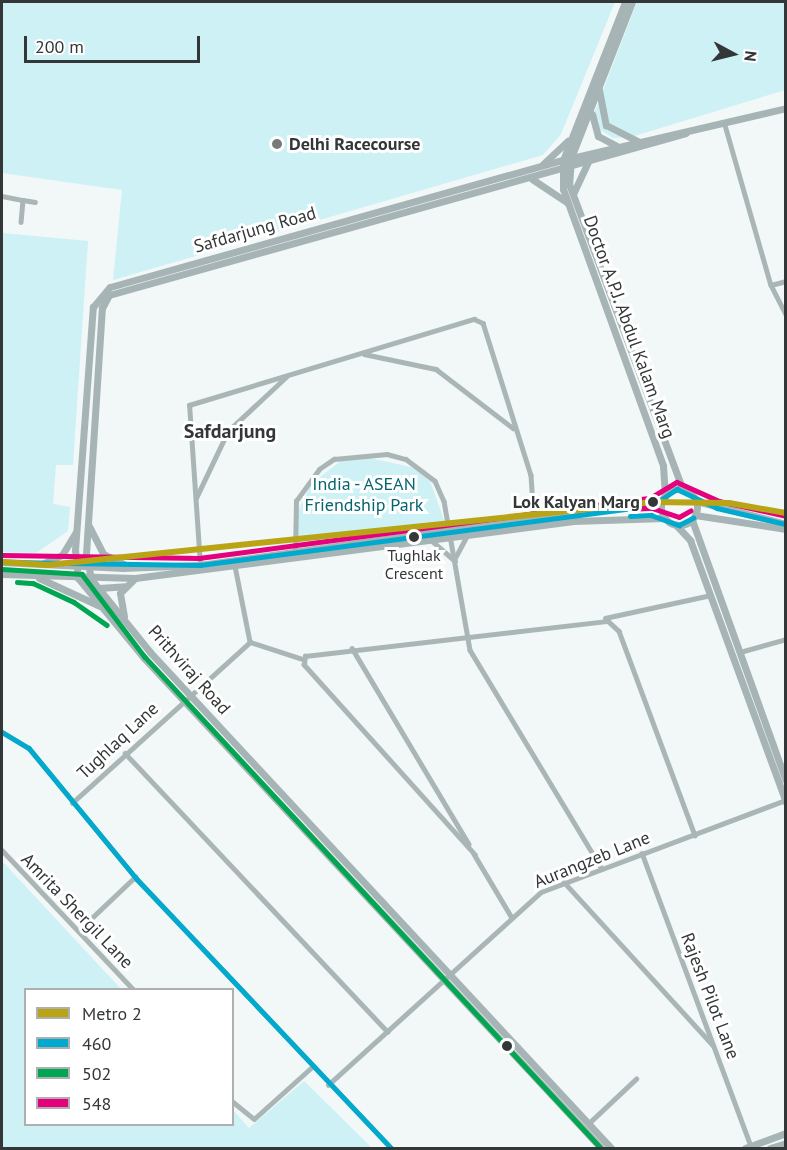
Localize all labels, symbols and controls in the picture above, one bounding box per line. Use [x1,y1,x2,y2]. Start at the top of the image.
scale bar [27,24,202,62]
north arrow [703,24,763,84]
text: 200 m [35,35,84,58]
text: N [740,50,761,63]
place label: Delhi Racecourse [289,133,420,155]
marker: Delhi Racecourse [270,137,284,151]
street label: Safdarjung Road [192,202,318,258]
street label: Doctor A.P.J. Abdul Kalam Marg [578,211,680,443]
district label: Safdarjung [184,419,276,443]
park label: India - ASEAN Friendship Park [305,474,423,516]
place label: Lok Kalyan Marg [512,491,640,513]
marker: Lok Kalyan Marg [644,493,662,511]
marker: Tughlak Crescent [408,531,420,543]
place label: Tughlak Crescent [385,545,443,583]
street label: Prithviraj Road [143,621,235,719]
street label: Tughlaq Lane [73,698,163,784]
street label: Aurangzeb Lane [531,827,653,893]
street label: Amrita Shergil Lane [16,849,138,973]
street label: Rajesh Pilot Lane [676,930,744,1062]
legend [24,988,234,1126]
text: Metro 2 [82,1002,142,1025]
text: 460 [82,1032,111,1055]
unlabelled marker [501,1040,513,1052]
text: 502 [82,1062,111,1085]
text: 548 [82,1092,111,1115]

